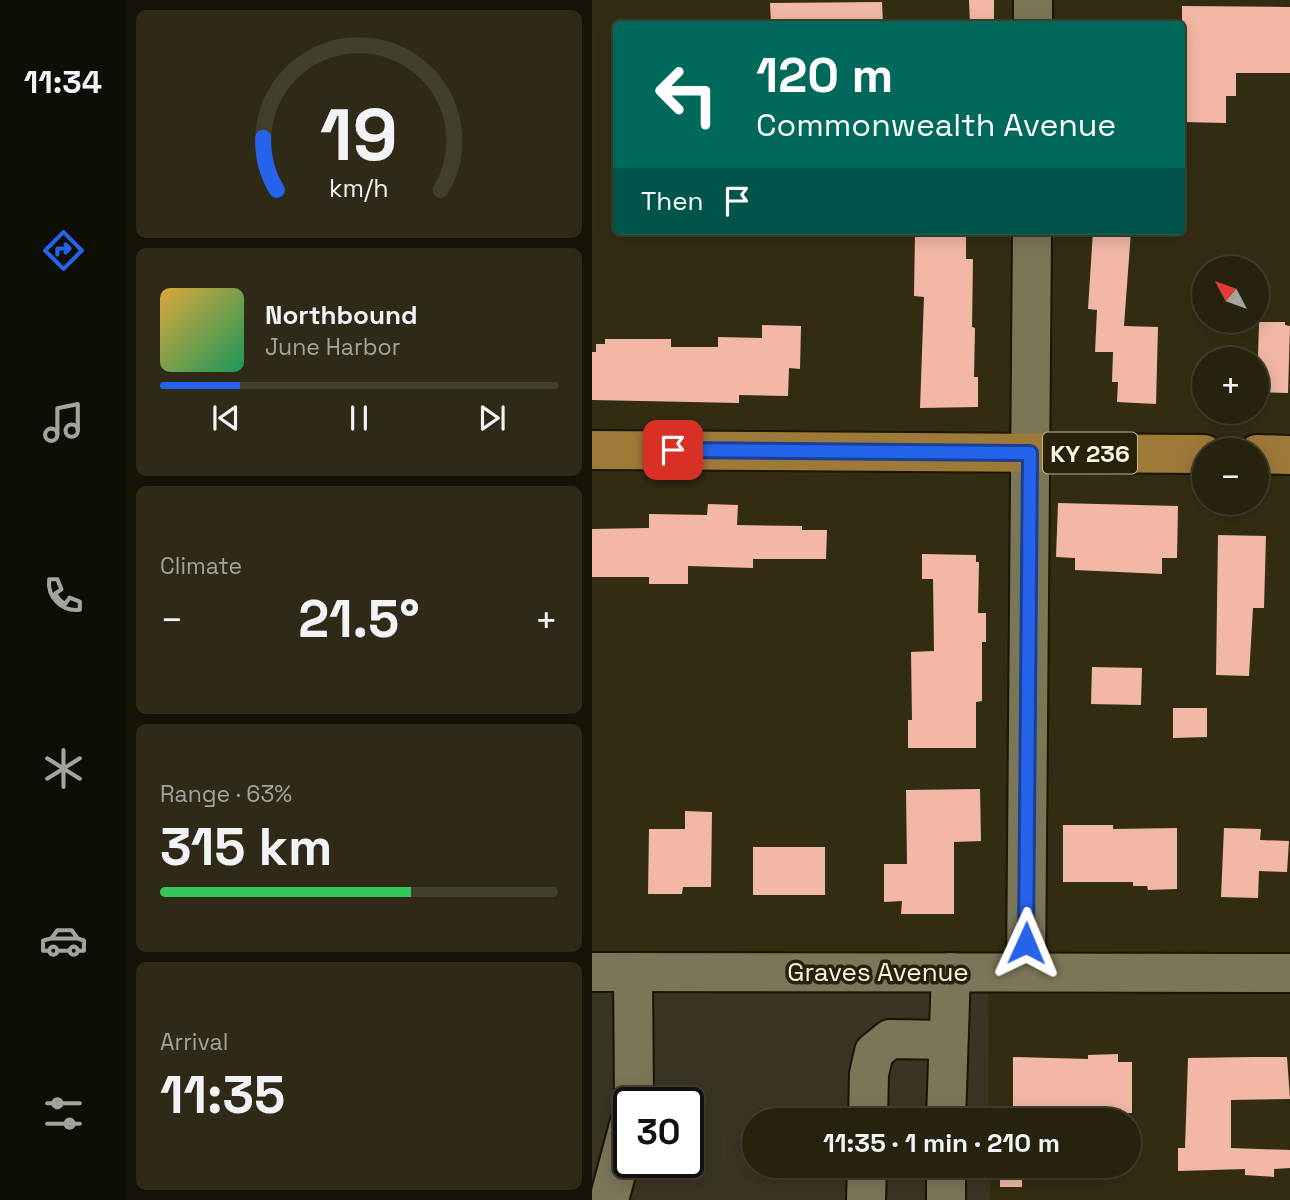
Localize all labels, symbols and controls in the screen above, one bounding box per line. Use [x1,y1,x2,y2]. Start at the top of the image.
text: 120 m [756,44,893,106]
icon: left [641,49,732,140]
text: 11:34 [24,62,102,102]
text: 19 [320,88,398,181]
text: Commonwealth Avenue [756,105,1116,145]
text: km/h [329,172,389,204]
icon: arrive [718,182,756,220]
text: Then [641,184,704,218]
icon: directions [39,226,88,275]
north arrow [1192,256,1269,332]
map controls [1192,256,1269,515]
text: Northbound [265,298,418,332]
text: June Harbor [265,332,400,362]
button: + [1192,347,1269,424]
icon: music [39,398,88,447]
icon: previous [207,399,245,437]
icon: pause [340,399,378,437]
icon: next [473,399,511,437]
pin [643,420,703,480]
icon: arrive [654,431,692,469]
road number: KY 236 [1043,432,1137,474]
button: − [1192,438,1269,515]
text: Climate [160,551,242,581]
icon: phone [39,571,88,620]
text: 21.5° [298,586,420,652]
text: − [160,596,184,644]
text: + [534,596,558,644]
icon: climate [39,744,88,793]
text: Range · 63% [160,779,292,809]
text: 315 km [160,814,332,880]
position arrow [989,906,1063,980]
icon: car [39,916,88,965]
street label: Graves Avenue [787,955,969,989]
text: Arrival [160,1027,228,1057]
text: 11:35 [160,1062,285,1128]
speed limit sign: 30 [613,1087,704,1178]
icon: filters [39,1089,88,1138]
text: 11:35 · 1 min · 210 m [823,1126,1060,1160]

